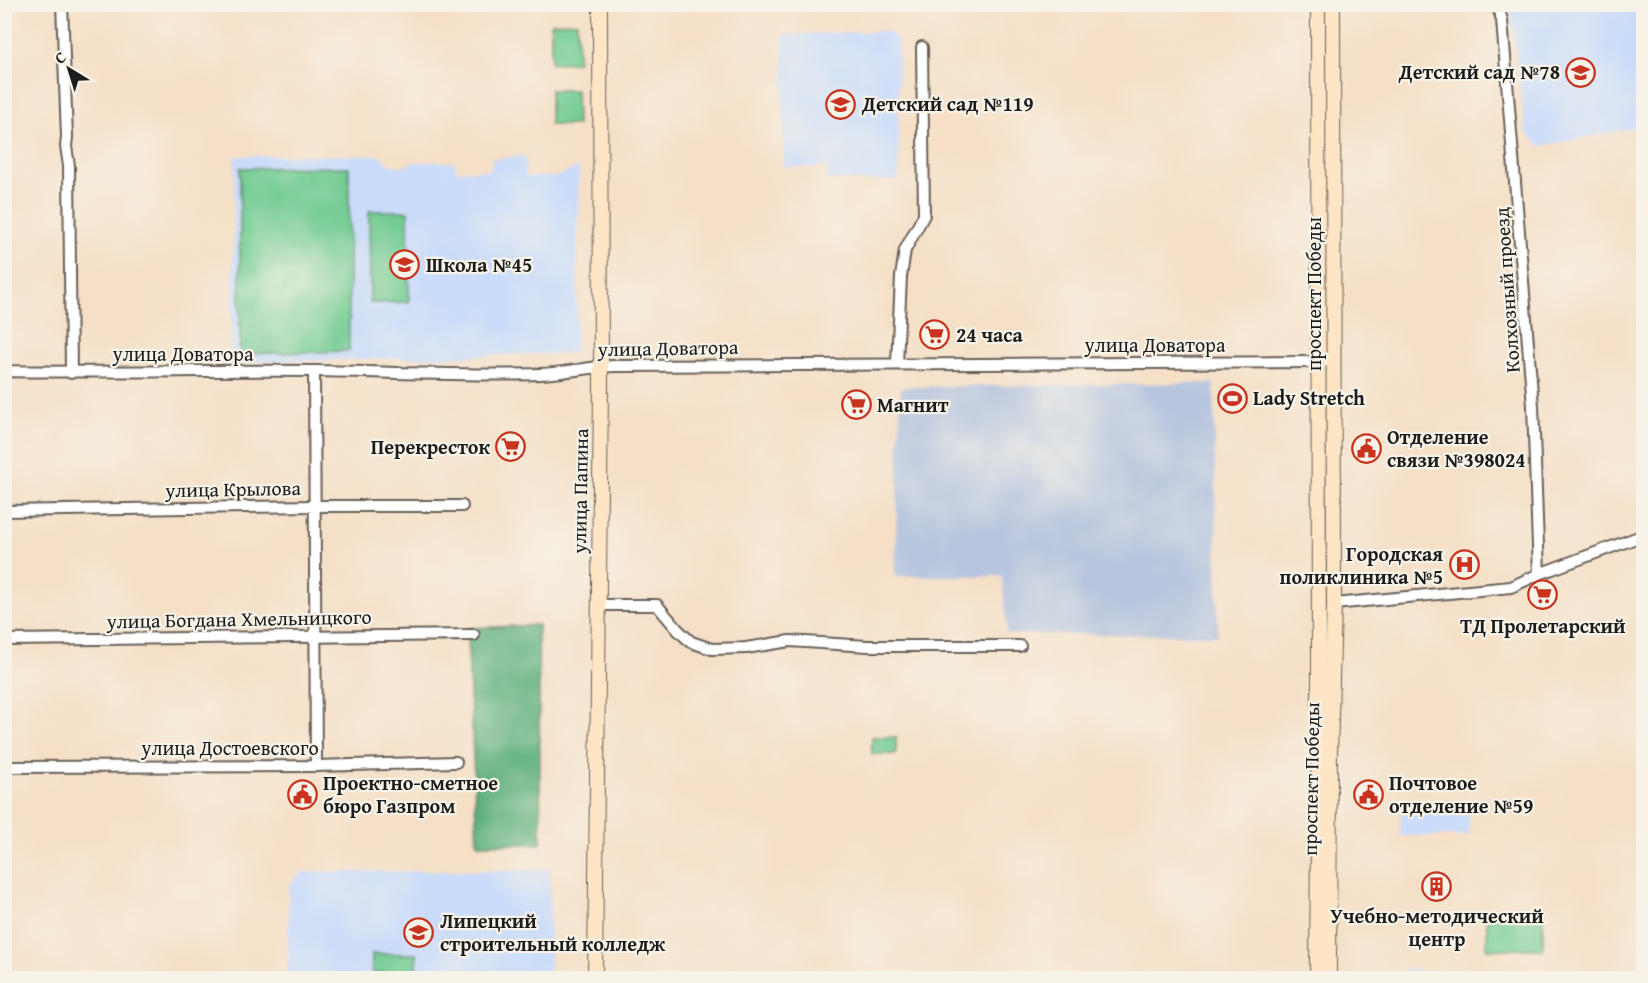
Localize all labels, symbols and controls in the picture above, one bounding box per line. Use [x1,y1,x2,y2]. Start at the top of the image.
north arrow [39,39,99,99]
text: С [49,45,71,69]
school or university icon: Детский сад №78 [1565,56,1597,88]
place label: Детский сад №78 [1398,57,1560,86]
school or university icon: Детский сад №119 [825,88,857,120]
place label: Детский сад №119 [861,89,1034,118]
street label: Колхозный проезд [1486,206,1527,374]
street label: проспект Победы [1299,217,1328,371]
school or university icon: Школа №45 [389,249,421,281]
place label: Школа №45 [426,250,532,279]
supermarket icon: 24 часа [919,319,951,351]
place label: 24 часа [956,320,1023,349]
street label: улица Доватора [1084,330,1226,359]
street label: улица Доватора [596,332,739,363]
street label: улица Доватора [112,339,254,368]
sports icon: Lady Stretch [1216,382,1248,414]
place label: Lady Stretch [1253,383,1365,412]
supermarket icon: Магнит [840,389,872,421]
place label: Магнит [877,390,949,419]
place label: Отделение связи №398024 [1387,422,1526,474]
street label: улица Папина [564,428,595,555]
supermarket icon: Перекресток [495,431,527,463]
place label: Перекресток [371,432,490,461]
public building icon: Отделение связи №398024 [1350,433,1382,465]
street label: улица Крылова [164,473,302,504]
place label: Городская поликлиника №5 [1280,539,1443,591]
hospital icon: Городская поликлиника №5 [1448,549,1480,581]
supermarket icon: ТД Пролетарский [1527,579,1559,611]
street label: улица Богдана Хмельницкого [105,602,372,635]
place label: ТД Пролетарский [1460,611,1626,640]
street label: проспект Победы [1295,702,1326,856]
street label: улица Достоевского [140,733,319,762]
place label: Проектно-сметное бюро Газпром [323,768,498,820]
place label: Почтовое отделение №59 [1389,768,1533,820]
public building icon: Проектно-сметное бюро Газпром [286,778,318,810]
public building icon: Почтовое отделение №59 [1352,778,1384,810]
building icon: Учебно-методический центр [1421,870,1453,902]
place label: Учебно-методический центр [1330,901,1544,953]
place label: Липецкий строительный колледж [440,906,665,958]
school or university icon: Липецкий строительный колледж [403,916,435,948]

